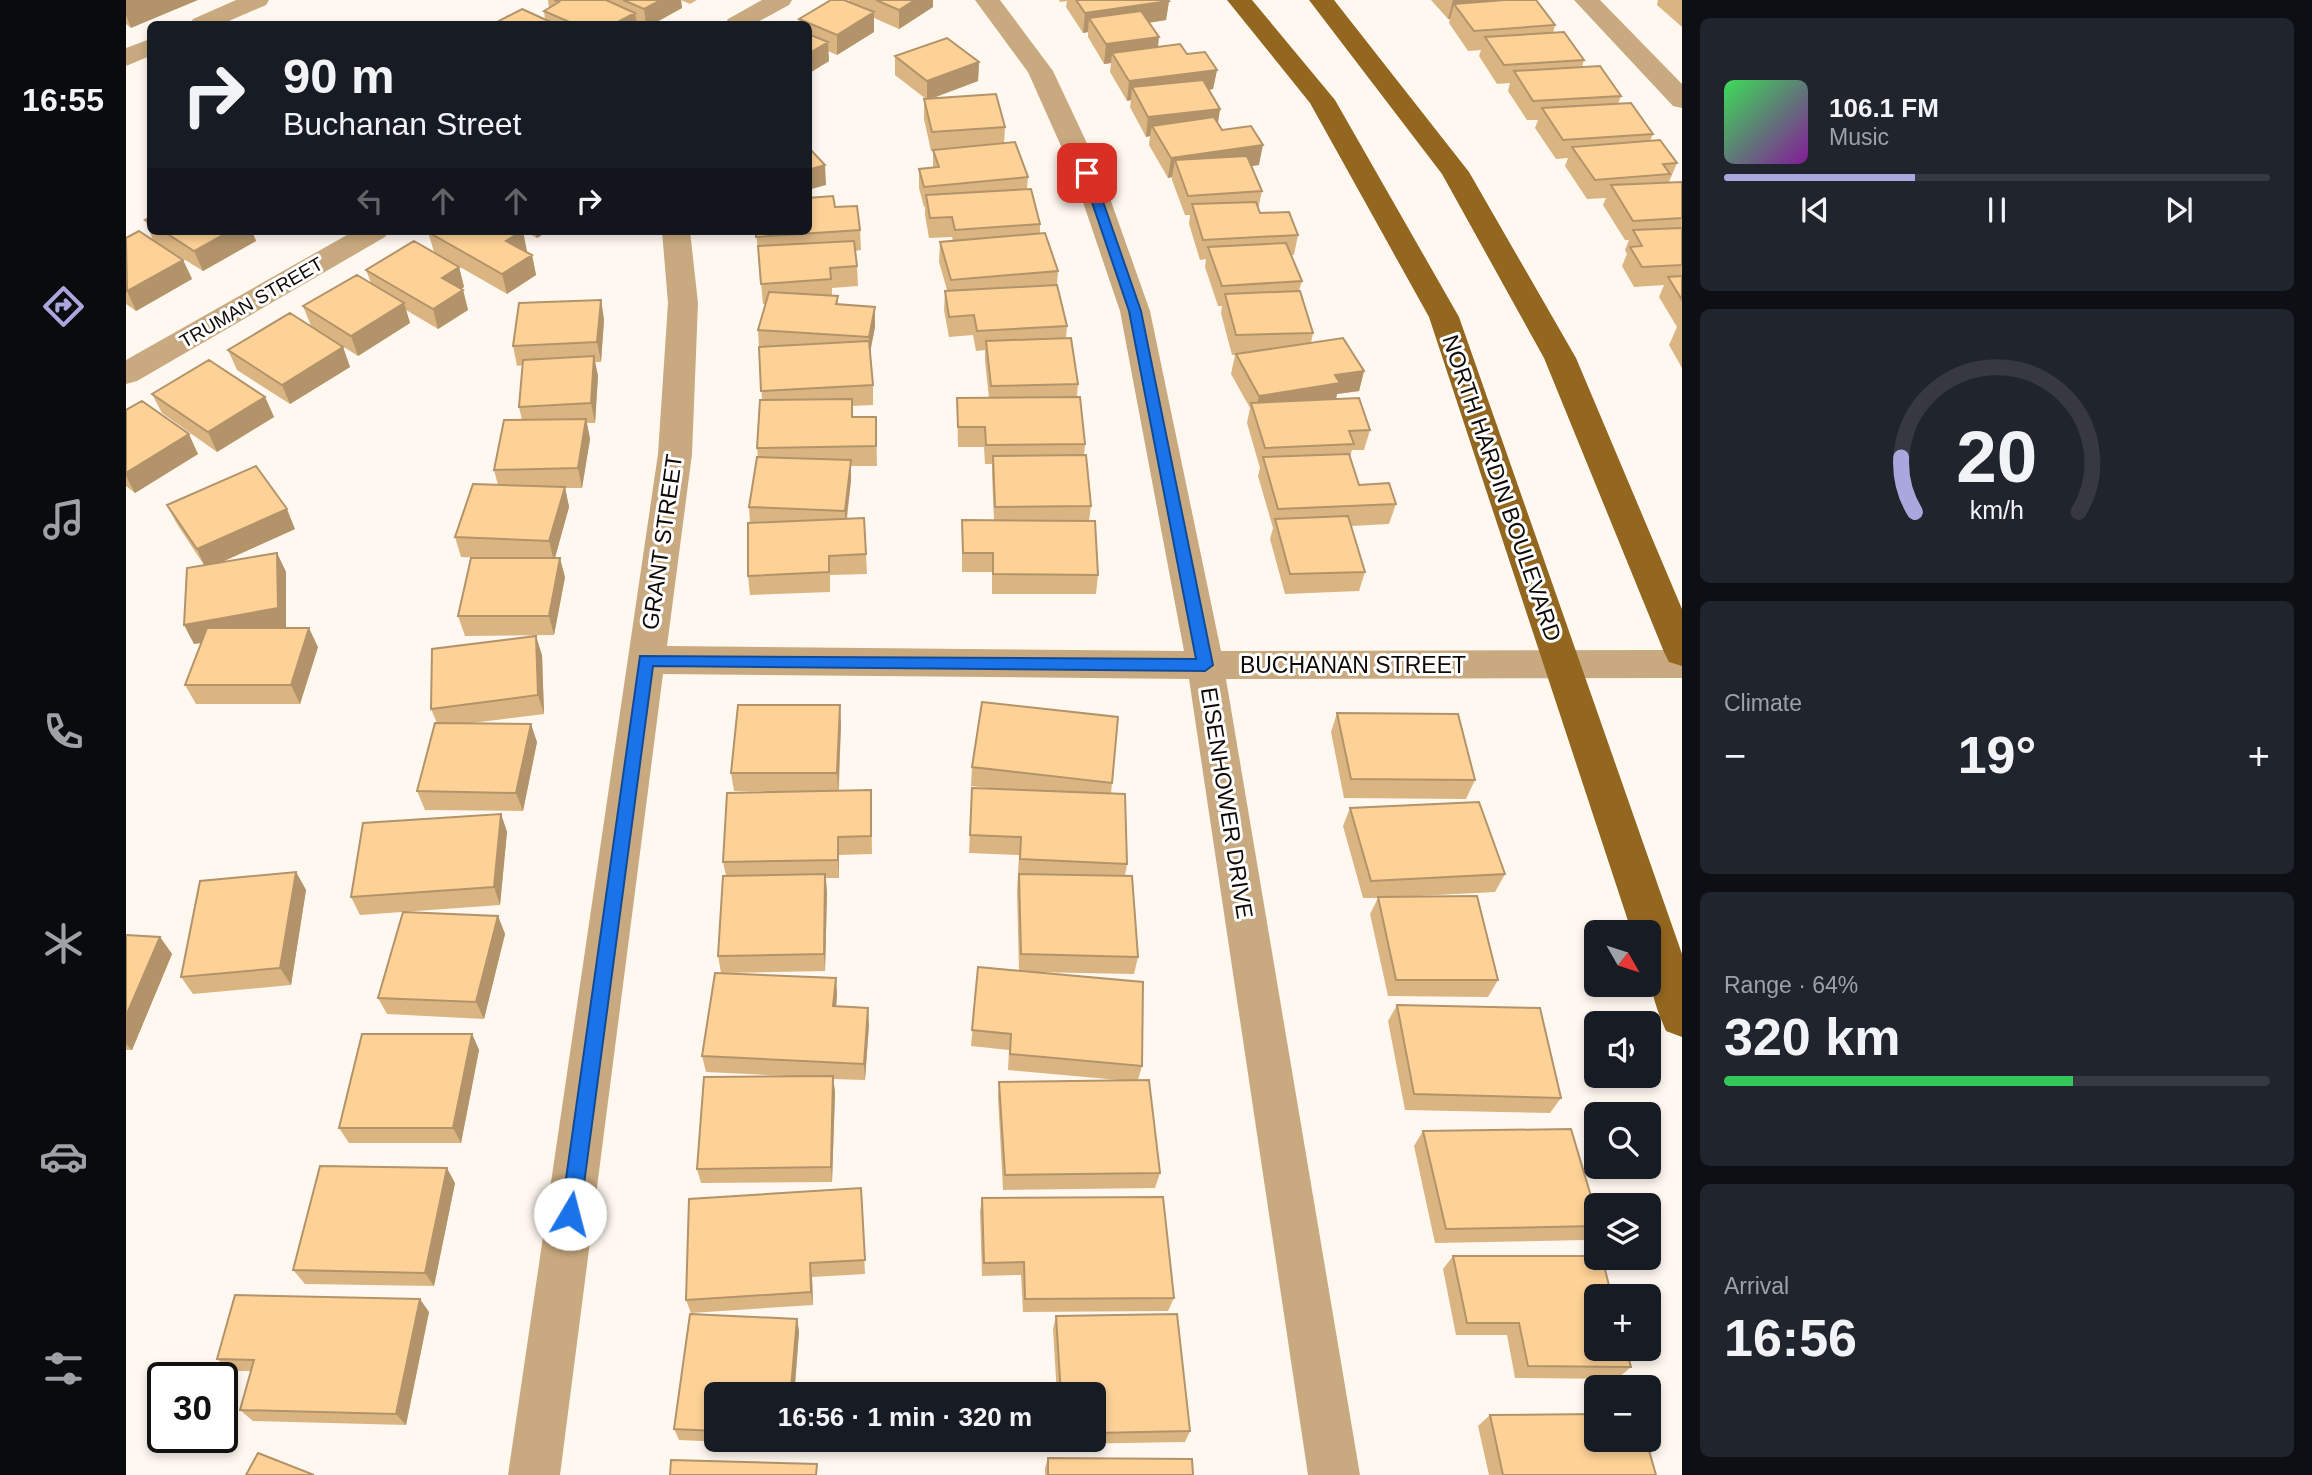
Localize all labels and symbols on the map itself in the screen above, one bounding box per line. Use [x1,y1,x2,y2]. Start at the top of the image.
pin [1057,143,1117,203]
street label: TRUMAN STREET [176,253,327,352]
street label: NORTH HARDIN BOULEVARD [1437,331,1567,645]
street label: GRANT STREET [637,452,687,632]
street label: BUCHANAN STREET [1240,652,1466,678]
street label: EISENHOWER DRIVE [1196,685,1258,921]
north arrow [1584,920,1661,998]
position arrow [533,1177,607,1251]
speed limit sign: 30 [147,1362,238,1453]

